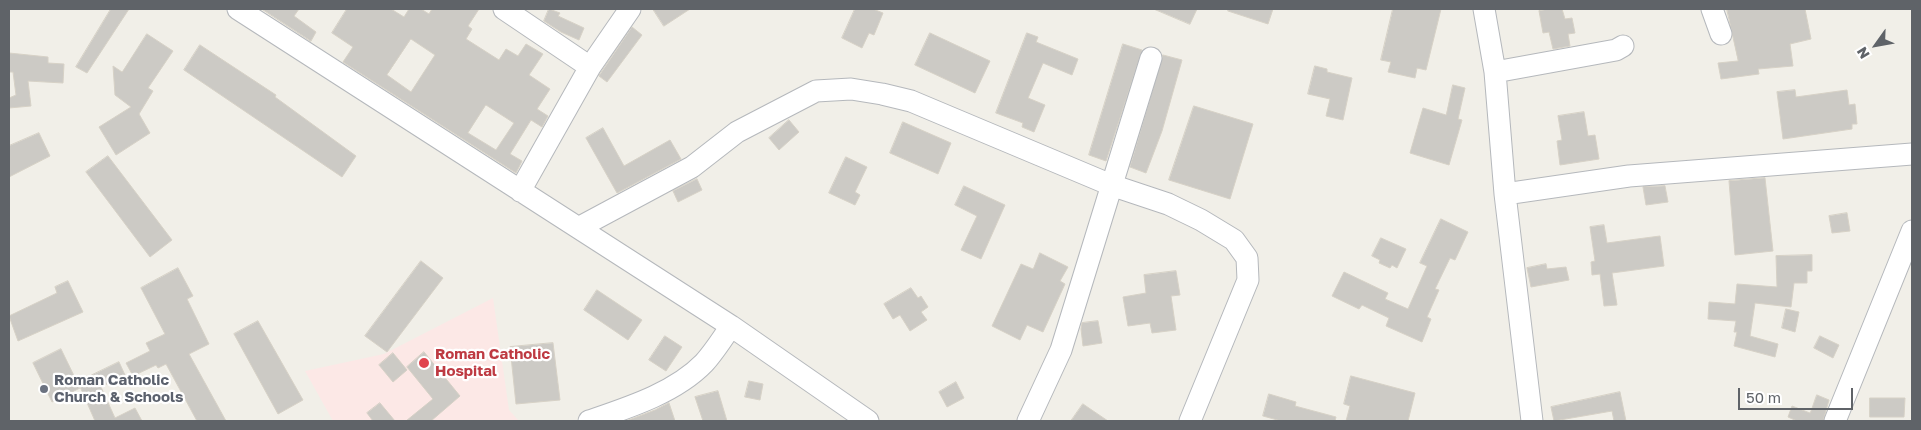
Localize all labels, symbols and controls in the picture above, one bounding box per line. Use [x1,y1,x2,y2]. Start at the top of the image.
north arrow [1851,20,1901,70]
text: N [1853,44,1873,62]
place label: Roman Catholic Hospital [435,345,550,380]
marker: Roman Catholic Hospital [417,356,431,370]
place label: Roman Catholic Church & Schools [54,371,183,406]
scale bar [1741,378,1856,410]
marker: Roman Catholic Church & Schools [38,383,50,395]
text: 50 m [1746,388,1781,406]

